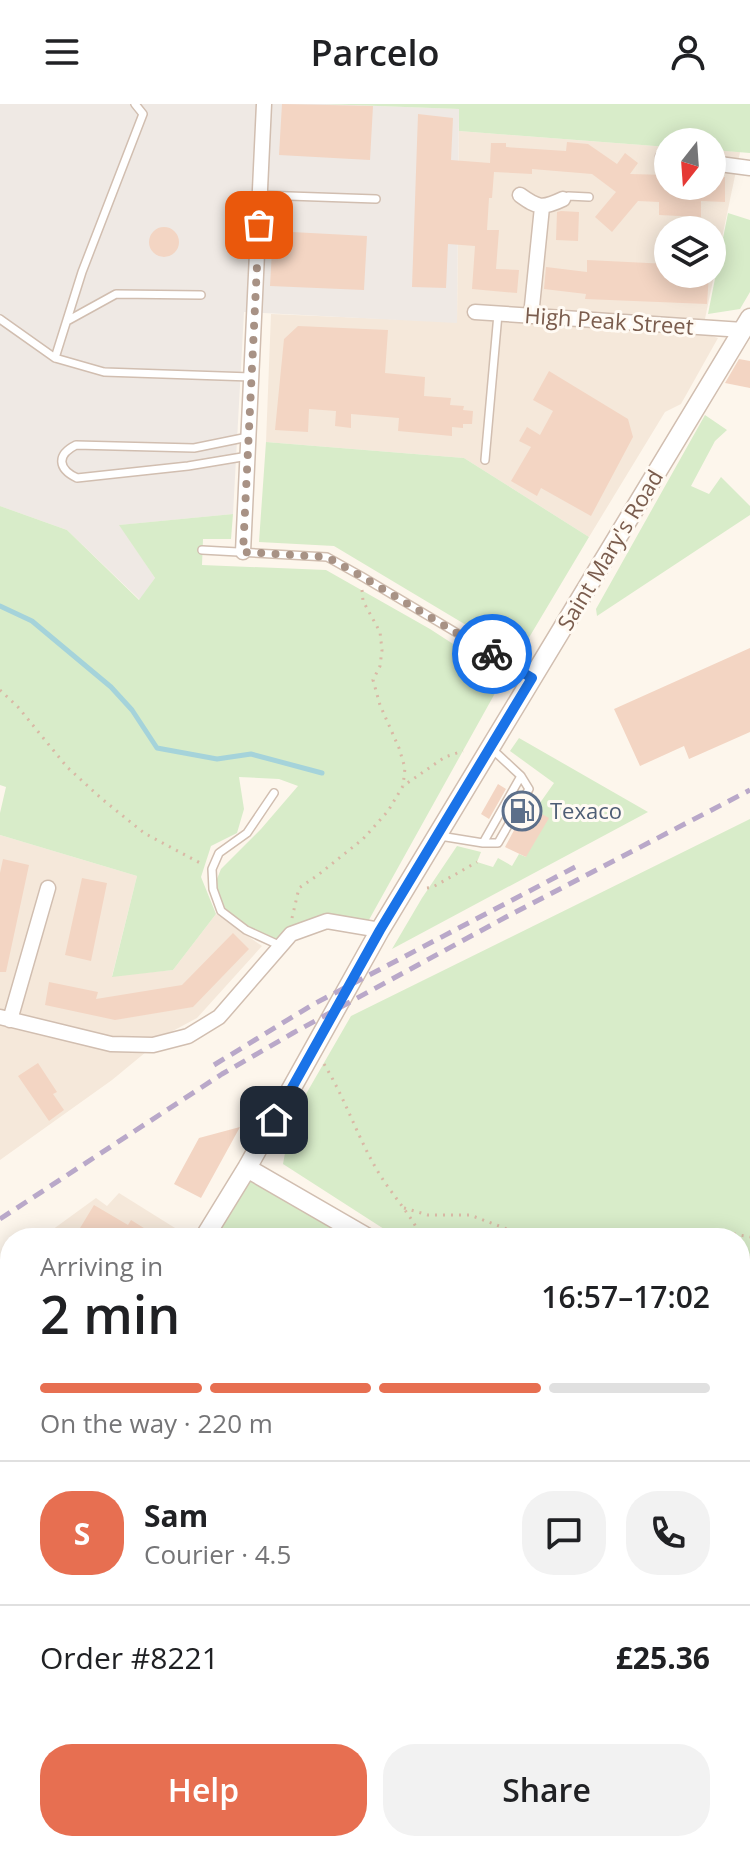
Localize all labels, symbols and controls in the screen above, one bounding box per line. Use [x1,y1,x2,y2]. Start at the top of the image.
text: Parcelo [310,28,440,77]
icon: menu [40,30,84,74]
icon: person [666,30,710,74]
north arrow [654,128,726,200]
map controls [654,128,726,288]
pin [225,191,293,259]
icon: bag [237,203,281,247]
button: layers [654,216,726,288]
street label: High Peak Street [523,299,695,341]
street label: Saint Mary's Road [549,464,669,635]
courier [452,614,532,694]
icon: bike [470,632,514,676]
fuel station icon: Texaco [501,790,543,832]
place label: Texaco [550,795,622,825]
pin [240,1086,308,1154]
icon: home [252,1098,296,1142]
text: Arriving in [40,1248,163,1284]
text: 16:57–17:02 [541,1276,710,1317]
text: 2 min [40,1278,180,1349]
text: On the way · 220 m [40,1405,273,1441]
button: chat [522,1491,606,1575]
button: phone [626,1491,710,1575]
text: Sam [144,1495,208,1536]
text: S [74,1513,90,1554]
text: Courier · 4.5 [144,1536,291,1572]
text: Order #8221 [40,1637,219,1678]
text: £25.36 [616,1637,710,1678]
button: Help [40,1744,367,1836]
button: Share [383,1744,710,1836]

